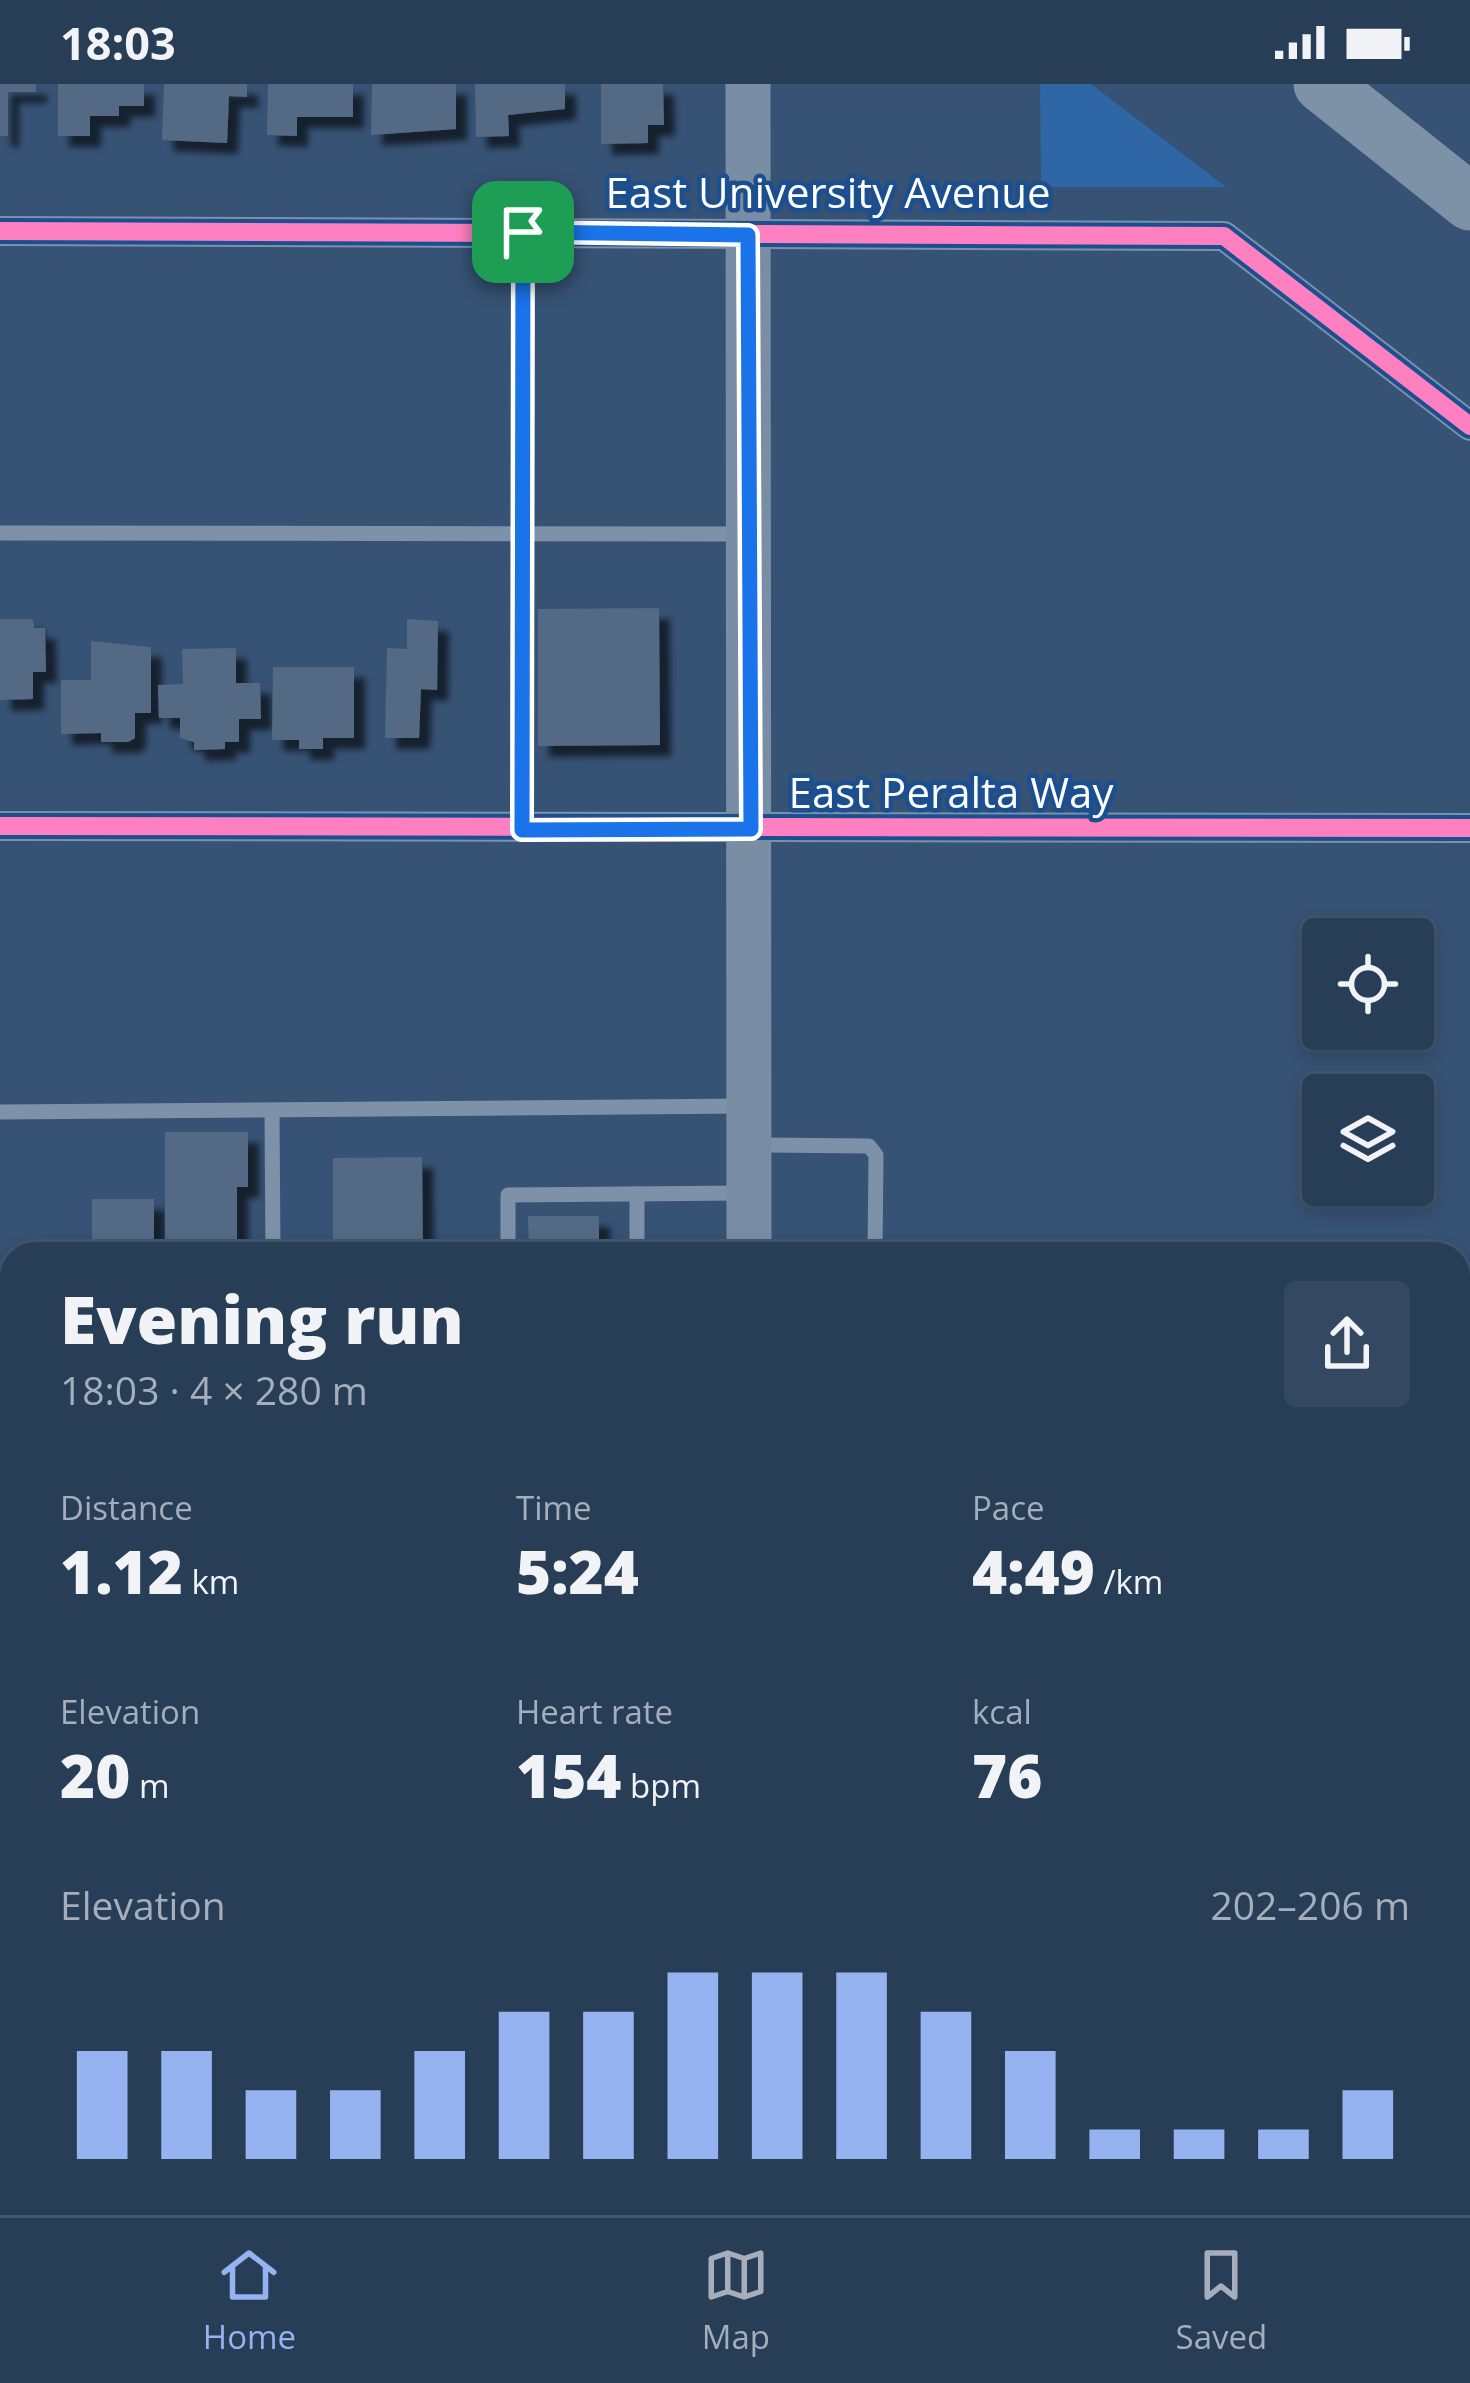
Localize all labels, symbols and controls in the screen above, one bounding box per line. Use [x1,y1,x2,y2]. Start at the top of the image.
text: 18:03 [60,12,176,73]
street label: East University Avenue [605,163,1051,220]
pin [472,181,574,283]
icon: arrive [490,199,556,265]
street label: East Peralta Way [789,763,1114,820]
map controls [1302,918,1434,1206]
button: locate [1302,918,1434,1050]
button: layers [1302,1074,1434,1206]
text: Evening run [60,1273,464,1363]
button: share [1284,1281,1410,1407]
text: 18:03 · 4 × 280 m [60,1363,368,1416]
text: Distance [60,1485,193,1530]
text: Time [516,1485,592,1530]
text: Pace [972,1485,1045,1530]
text: 1.12 [60,1530,183,1612]
text: 5:24 [516,1530,639,1612]
text: 4:49 [972,1530,1095,1612]
text: km [183,1559,239,1604]
text: /km [1095,1559,1163,1604]
text: Elevation [60,1689,200,1734]
text: Heart rate [516,1689,673,1734]
text: kcal [972,1689,1032,1734]
text: 20 [60,1734,130,1816]
text: 154 [516,1734,621,1816]
text: 76 [972,1734,1042,1816]
text: m [130,1763,169,1808]
text: bpm [621,1763,701,1808]
text: Elevation [60,1878,226,1931]
text: 202–206 m [1210,1878,1410,1931]
tab: Home [203,2242,296,2359]
tab: Map [702,2242,770,2359]
tab: Saved [1176,2242,1267,2359]

